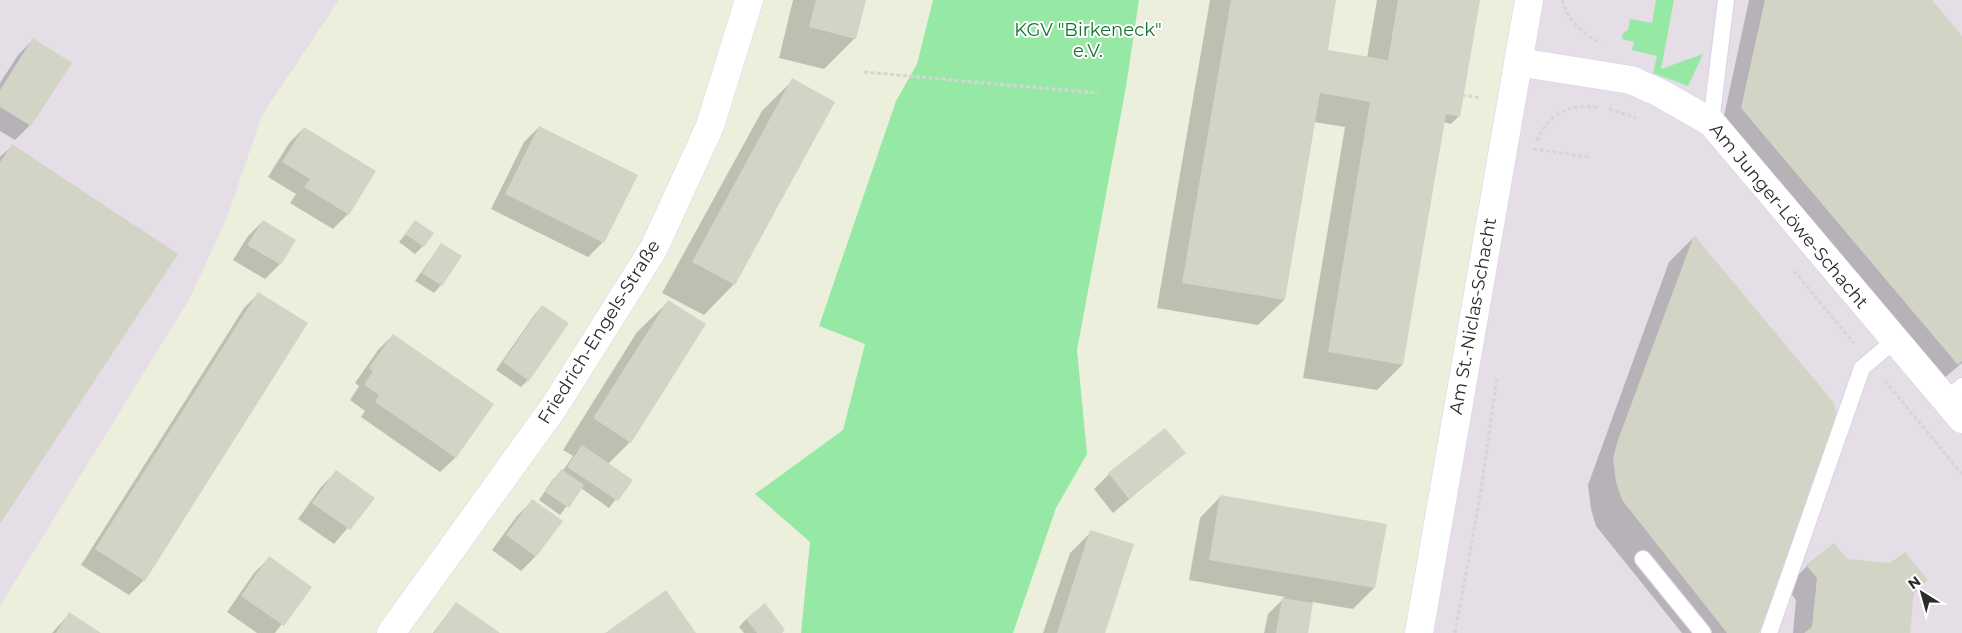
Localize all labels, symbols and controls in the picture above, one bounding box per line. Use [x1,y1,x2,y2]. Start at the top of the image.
park label: KGV "Birkeneck" e.V. [1014,19,1162,62]
street label: Am Junger-Löwe-Schacht [1705,119,1873,313]
street label: Am St.-Niclas-Schacht [1445,216,1501,416]
street label: Friedrich-Engels-Straße [533,236,665,428]
north arrow [1897,568,1947,618]
text: N [1904,572,1924,593]

